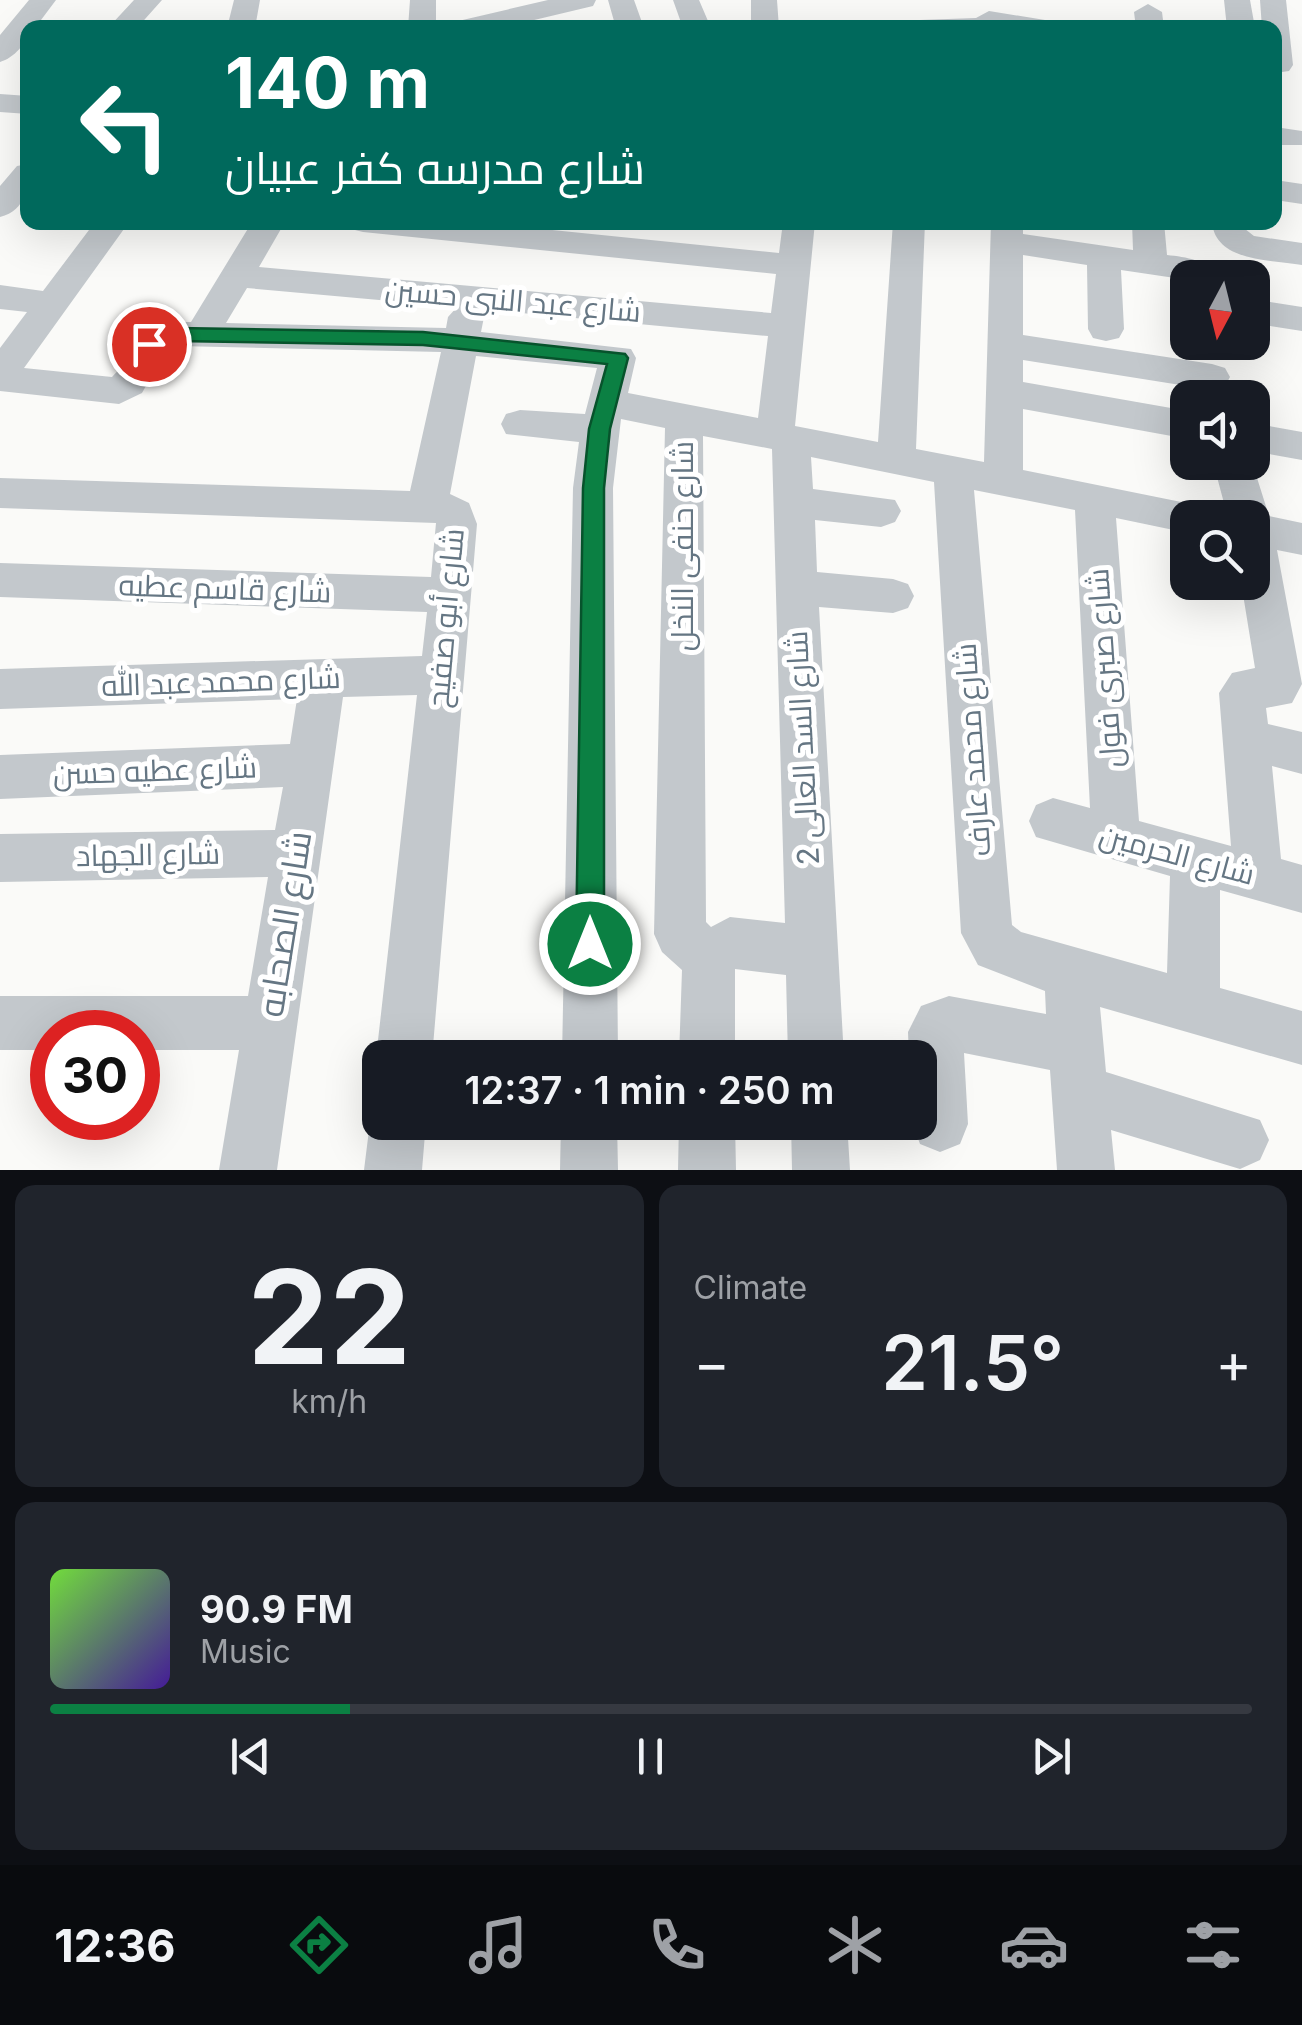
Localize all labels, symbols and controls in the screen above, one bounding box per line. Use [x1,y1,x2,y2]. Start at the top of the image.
text: 140 m [225,40,430,125]
icon: left [60,60,190,190]
text: شارع مدرسه كفر عبيان [225,140,645,195]
north arrow [1170,260,1270,360]
map controls [1170,260,1270,600]
street label: شارع عبد النبى حسين [383,271,643,332]
pin [107,302,192,387]
icon: arrive [122,317,177,372]
button: sound [1170,380,1270,480]
street label: شارع حنفى النخل [664,441,703,651]
button: search [1170,500,1270,600]
street label: شارع أبو صفيح [419,527,474,709]
street label: شارع قاسم عطيه [118,566,332,613]
street label: شارع صبرى فول [1079,567,1132,769]
street label: شارع السد العالى 2 [778,630,829,866]
street label: شارع محمد عارف [947,642,1000,858]
street label: شارع محمد عبد الله [101,658,341,706]
street label: شارع عطيه حسن [52,748,258,795]
street label: شارع الحرمين [1095,816,1259,895]
street label: شارع الصحابه [249,828,322,1020]
street label: شارع الجهاد [76,835,220,876]
position arrow [538,892,642,996]
speed limit sign: 30 [30,1010,160,1140]
text: 12:37 · 1 min · 250 m [465,1067,834,1113]
text: 22 [247,1238,411,1395]
text: Climate [694,1268,807,1307]
text: 21.5° [881,1317,1064,1408]
text: − [694,1330,730,1396]
text: + [1216,1330,1252,1396]
text: km/h [291,1382,367,1421]
text: 90.9 FM [200,1586,353,1632]
text: Music [200,1632,291,1671]
icon: previous [223,1729,278,1784]
icon: pause [623,1729,678,1784]
icon: next [1024,1729,1079,1784]
icon: directions [284,1910,354,1980]
icon: music [463,1910,533,1980]
icon: phone [642,1910,712,1980]
icon: climate [820,1910,890,1980]
icon: car [999,1910,1069,1980]
icon: filters [1178,1910,1248,1980]
text: 12:36 [54,1918,175,1973]

